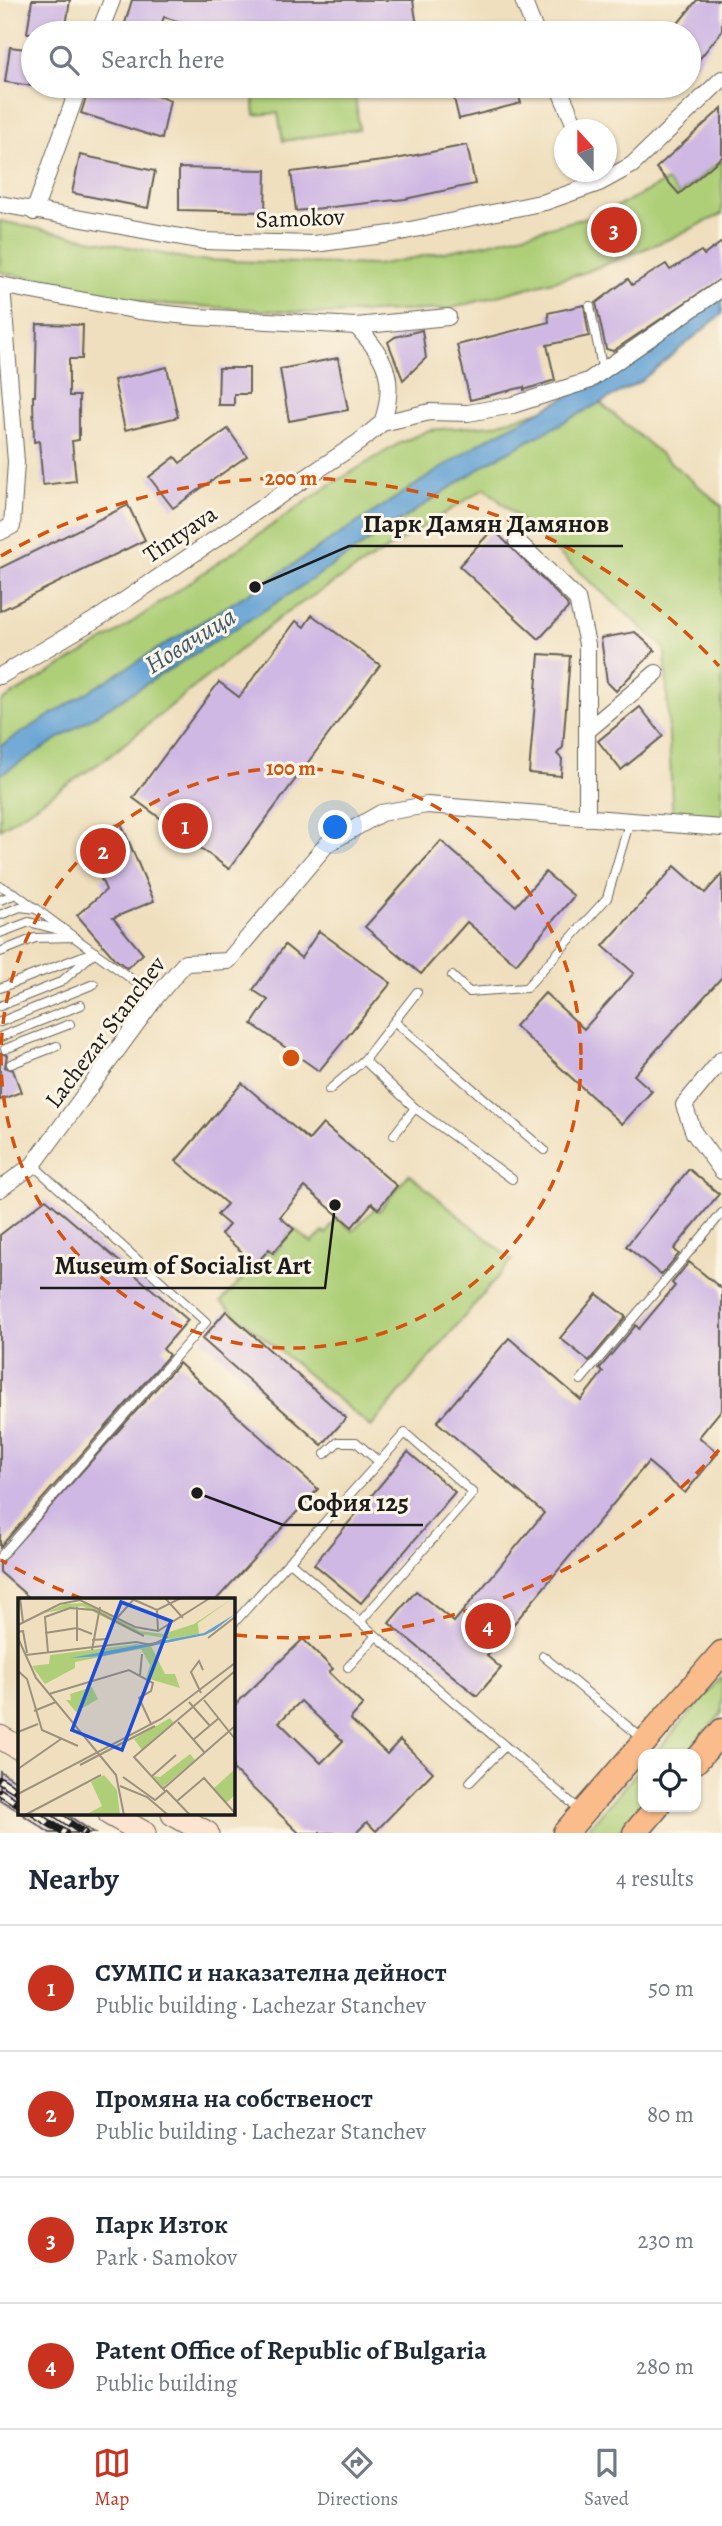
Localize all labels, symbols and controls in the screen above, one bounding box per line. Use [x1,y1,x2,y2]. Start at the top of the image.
search box [21,21,701,98]
icon: search [45,41,83,79]
text: Search here [101,42,225,77]
north arrow [554,119,617,182]
street label: Samokov [255,200,345,236]
pin: 3 [591,204,637,256]
text: 200 m [265,464,318,492]
street label: Tintyava [137,497,224,570]
callout: Парк Дамян Дамянов [349,499,623,546]
text: Парк Дамян Дамянов [363,506,609,541]
water label: Новачица [138,599,243,682]
text: 100 m [266,754,316,782]
pin: 1 [162,800,208,852]
your location [318,810,352,844]
pin: 2 [80,825,126,877]
street label: Lachezar Stanchev [37,949,173,1115]
centre of rings [279,1046,303,1070]
callout: Museum of Socialist Art [40,1241,325,1288]
text: Museum of Socialist Art [54,1248,312,1283]
callout: София 125 [283,1478,423,1525]
text: София 125 [297,1485,409,1520]
inset map [18,1598,234,1815]
pin: 4 [465,1600,511,1652]
map controls [638,1749,701,1812]
button: locate [638,1749,701,1812]
text: Nearby [28,1859,119,1899]
text: 4 results [616,1863,694,1894]
text: СУМПС и наказателна дейност [95,1955,447,1990]
text: 1 [47,1973,55,2004]
text: 50 m [648,1973,694,2004]
text: Public building · Lachezar Stanchev [95,1990,426,2021]
text: Промяна на собственост [95,2081,373,2116]
text: 2 [45,2099,57,2130]
text: 80 m [647,2099,694,2130]
text: Public building · Lachezar Stanchev [95,2116,426,2147]
text: Парк Изток [95,2207,228,2242]
text: 3 [46,2225,56,2256]
text: 230 m [638,2225,694,2256]
text: Park · Samokov [95,2242,237,2273]
text: Patent Office of Republic of Bulgaria [95,2333,487,2368]
text: 4 [46,2351,56,2382]
text: 280 m [636,2351,694,2382]
text: Public building [95,2368,237,2399]
tab: Map [93,2444,131,2512]
tab: Directions [317,2444,398,2512]
tab: Saved [584,2444,629,2512]

